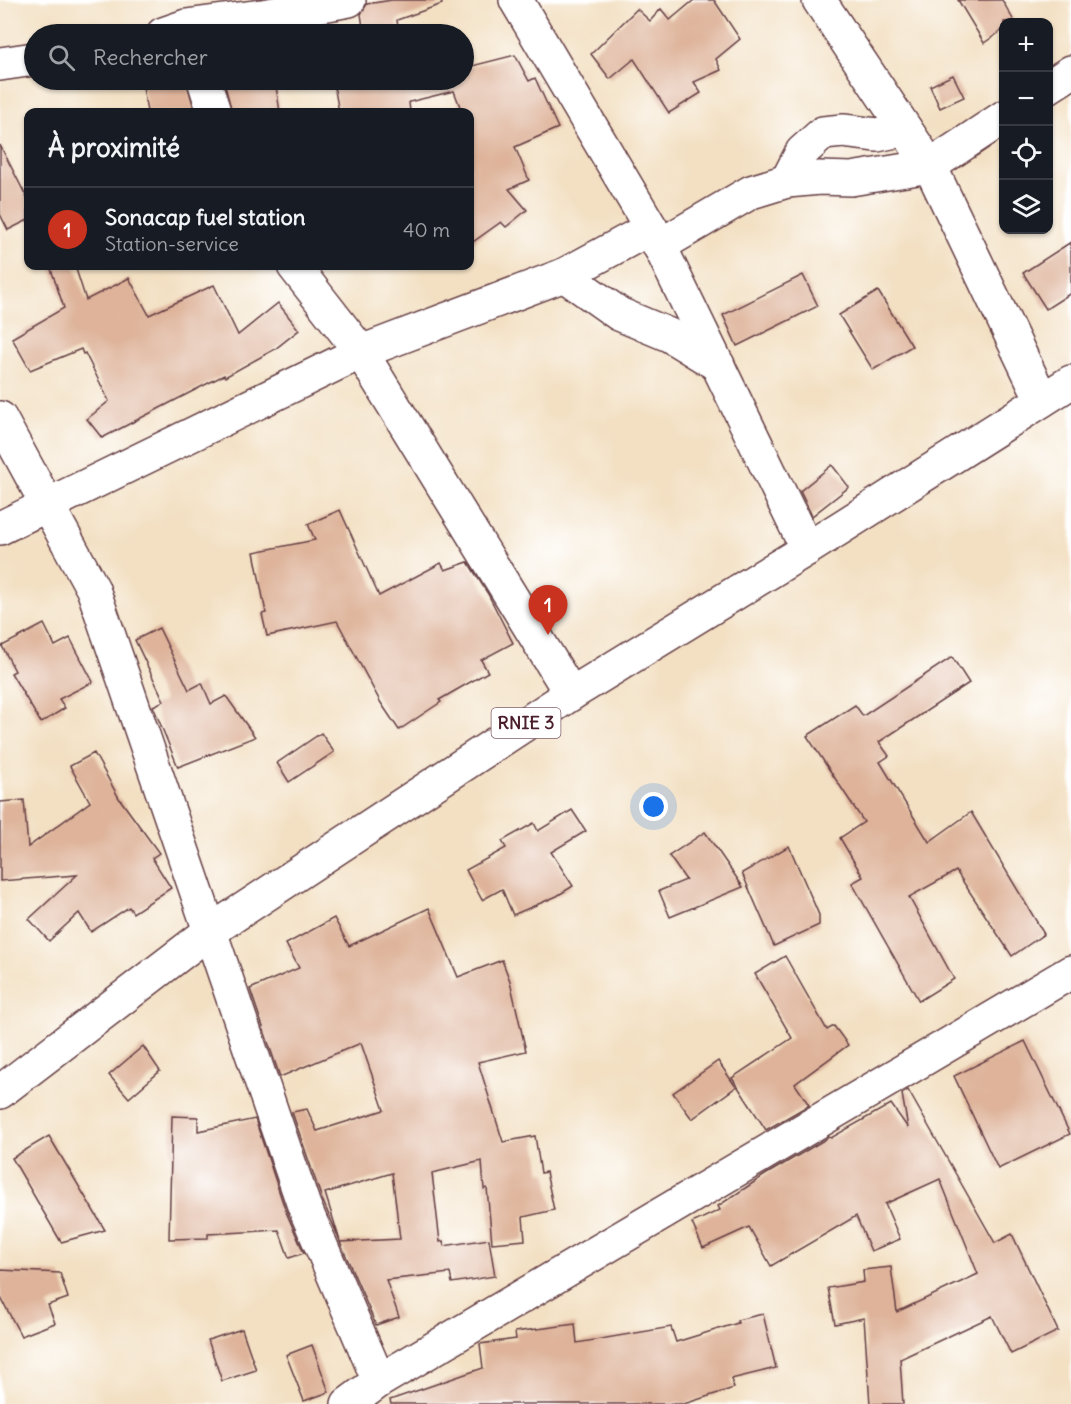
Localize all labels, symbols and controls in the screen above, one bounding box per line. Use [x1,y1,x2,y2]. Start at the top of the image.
map controls [999,18,1053,234]
button: + [999,18,1053,72]
search box [24,24,474,90]
icon: search [45,41,78,74]
text: Rechercher [93,43,208,71]
button: − [999,72,1053,126]
button: locate [999,126,1053,180]
text: À proximité [48,131,180,164]
button: layers [999,180,1053,234]
text: Sonacap fuel station [105,203,306,231]
text: 1 [64,217,71,242]
text: 40 m [403,217,450,242]
text: Station-service [105,231,239,256]
pin: 1 [528,586,568,635]
road number: RNIE 3 [492,708,560,738]
your location [639,792,668,821]

